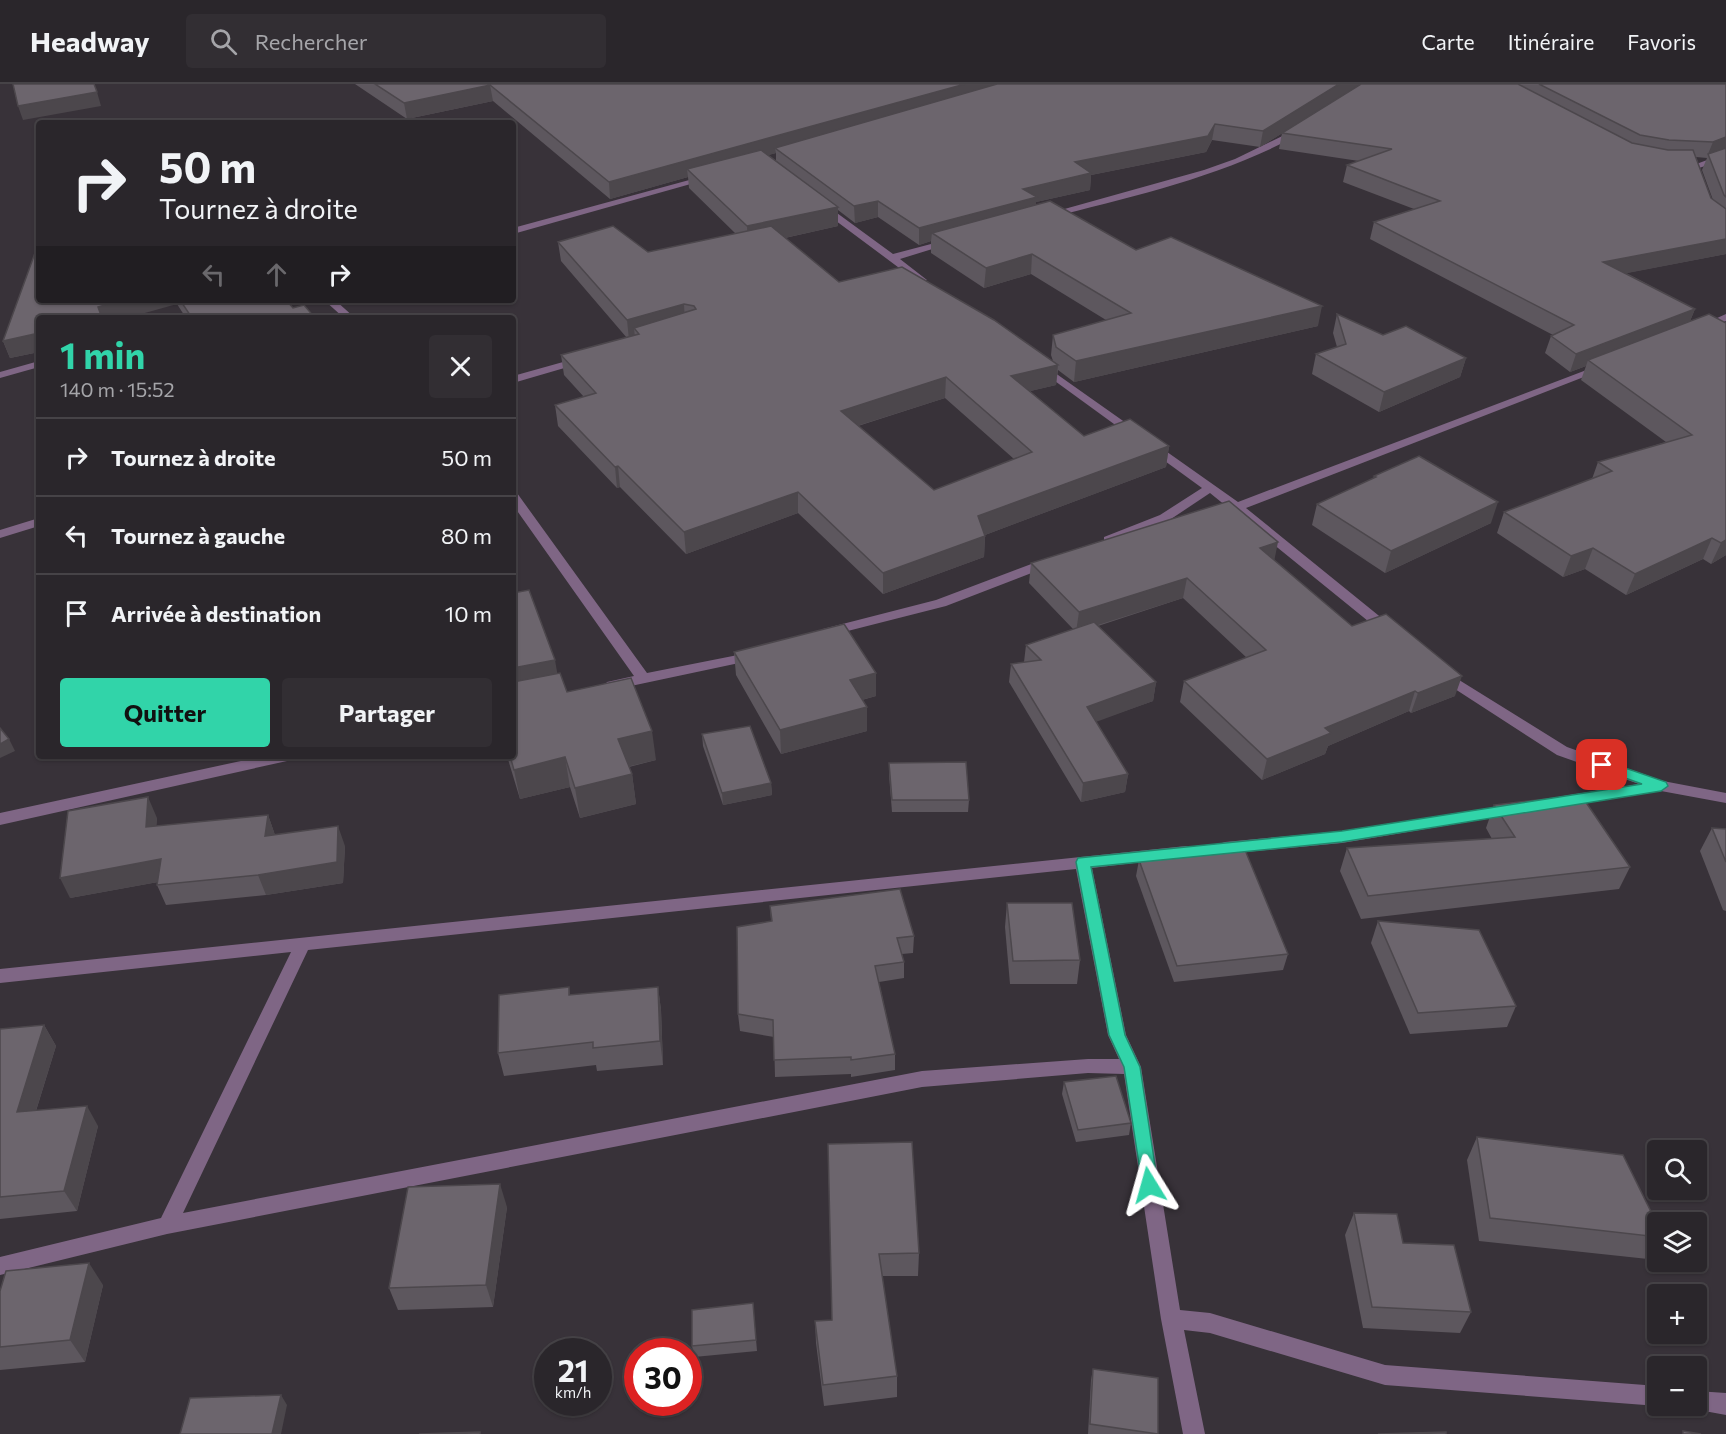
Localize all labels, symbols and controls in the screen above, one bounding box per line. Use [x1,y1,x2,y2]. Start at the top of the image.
search box [186,14,606,68]
text: Headway [30,24,150,58]
icon: search [207,25,240,58]
text: Rechercher [255,28,368,55]
text: Carte [1421,29,1475,54]
text: Itinéraire [1508,29,1594,54]
text: Favoris [1627,29,1696,54]
text: 50 m [159,140,256,192]
icon: right [60,144,138,222]
text: Tournez à droite [159,192,358,225]
icon: left [197,258,230,291]
icon: ahead [260,258,293,291]
icon: right [323,258,356,291]
text: 1 min [60,332,145,376]
button: close [429,335,492,398]
text: 140 m · 15:52 [60,377,175,401]
icon: right [60,441,93,474]
text: Tournez à droite [111,444,276,471]
text: 50 m [442,444,492,471]
icon: left [60,519,93,552]
text: Tournez à gauche [111,522,285,549]
text: 80 m [441,522,492,549]
icon: arrive [60,597,93,630]
text: Arrivée à destination [111,600,321,627]
text: 10 m [445,600,492,627]
button: Quitter [60,678,270,747]
button: Partager [282,678,492,747]
pin [1576,739,1627,790]
icon: arrive [1585,748,1618,781]
map controls [1647,1140,1707,1416]
button: search [1647,1140,1707,1200]
position arrow [1117,1153,1181,1217]
button: layers [1647,1212,1707,1272]
button: + [1647,1284,1707,1344]
speed limit sign: 30 [624,1338,702,1416]
text: 21 [558,1351,588,1388]
button: − [1647,1356,1707,1416]
text: km/h [555,1383,591,1401]

